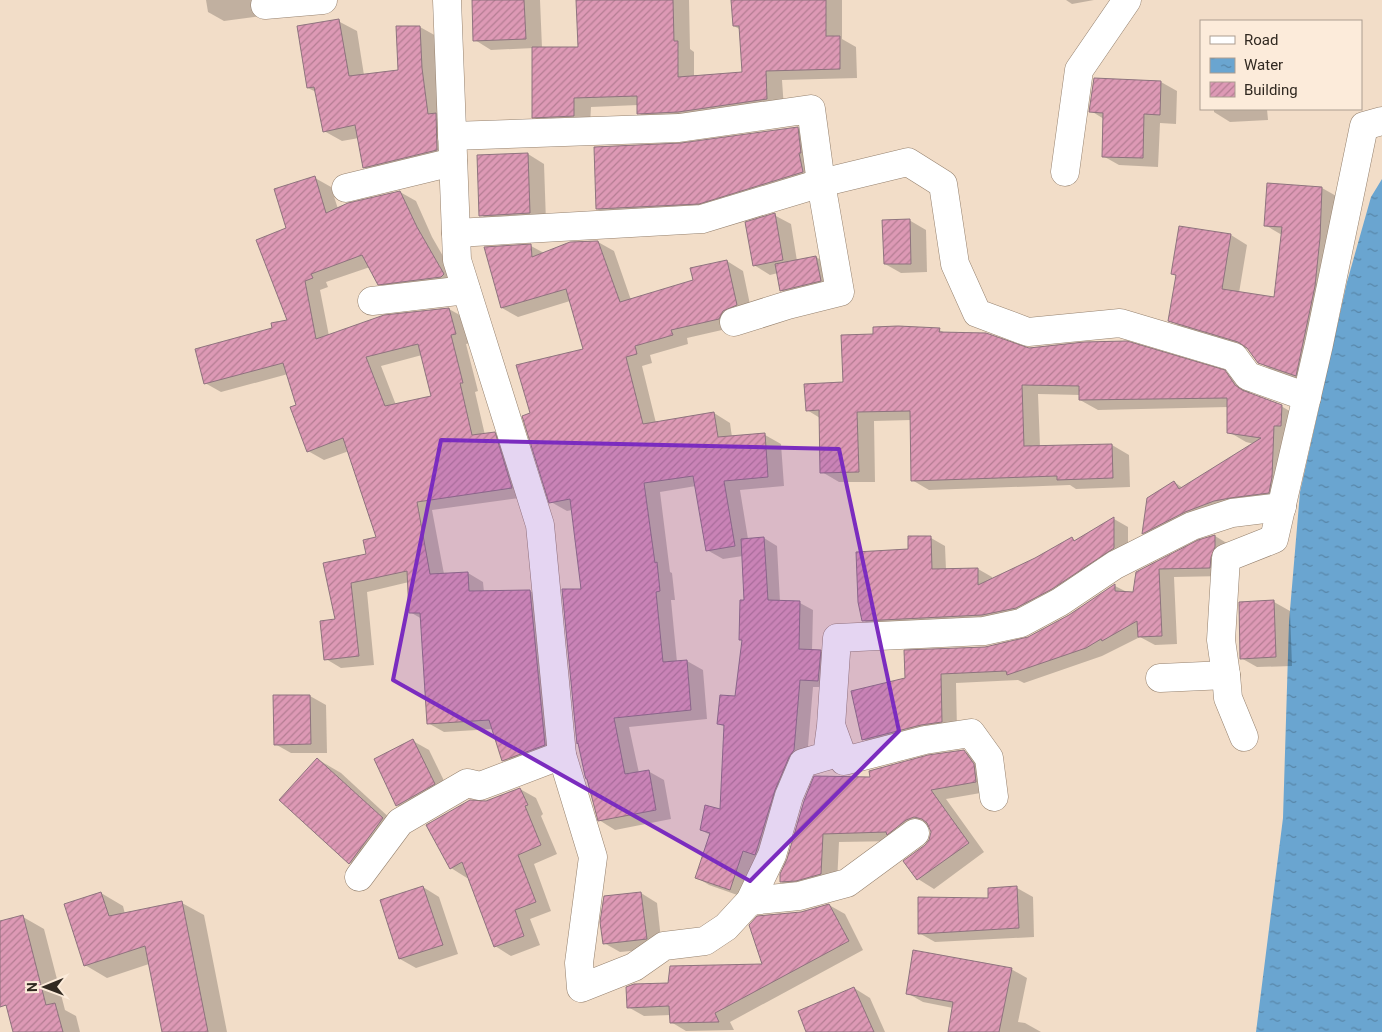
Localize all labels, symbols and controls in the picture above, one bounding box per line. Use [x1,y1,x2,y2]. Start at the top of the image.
legend [1200,20,1362,110]
text: Road [1244,31,1278,49]
text: Water [1244,56,1283,74]
text: Building [1244,81,1298,99]
north arrow [20,962,70,1012]
text: N [24,982,40,992]

